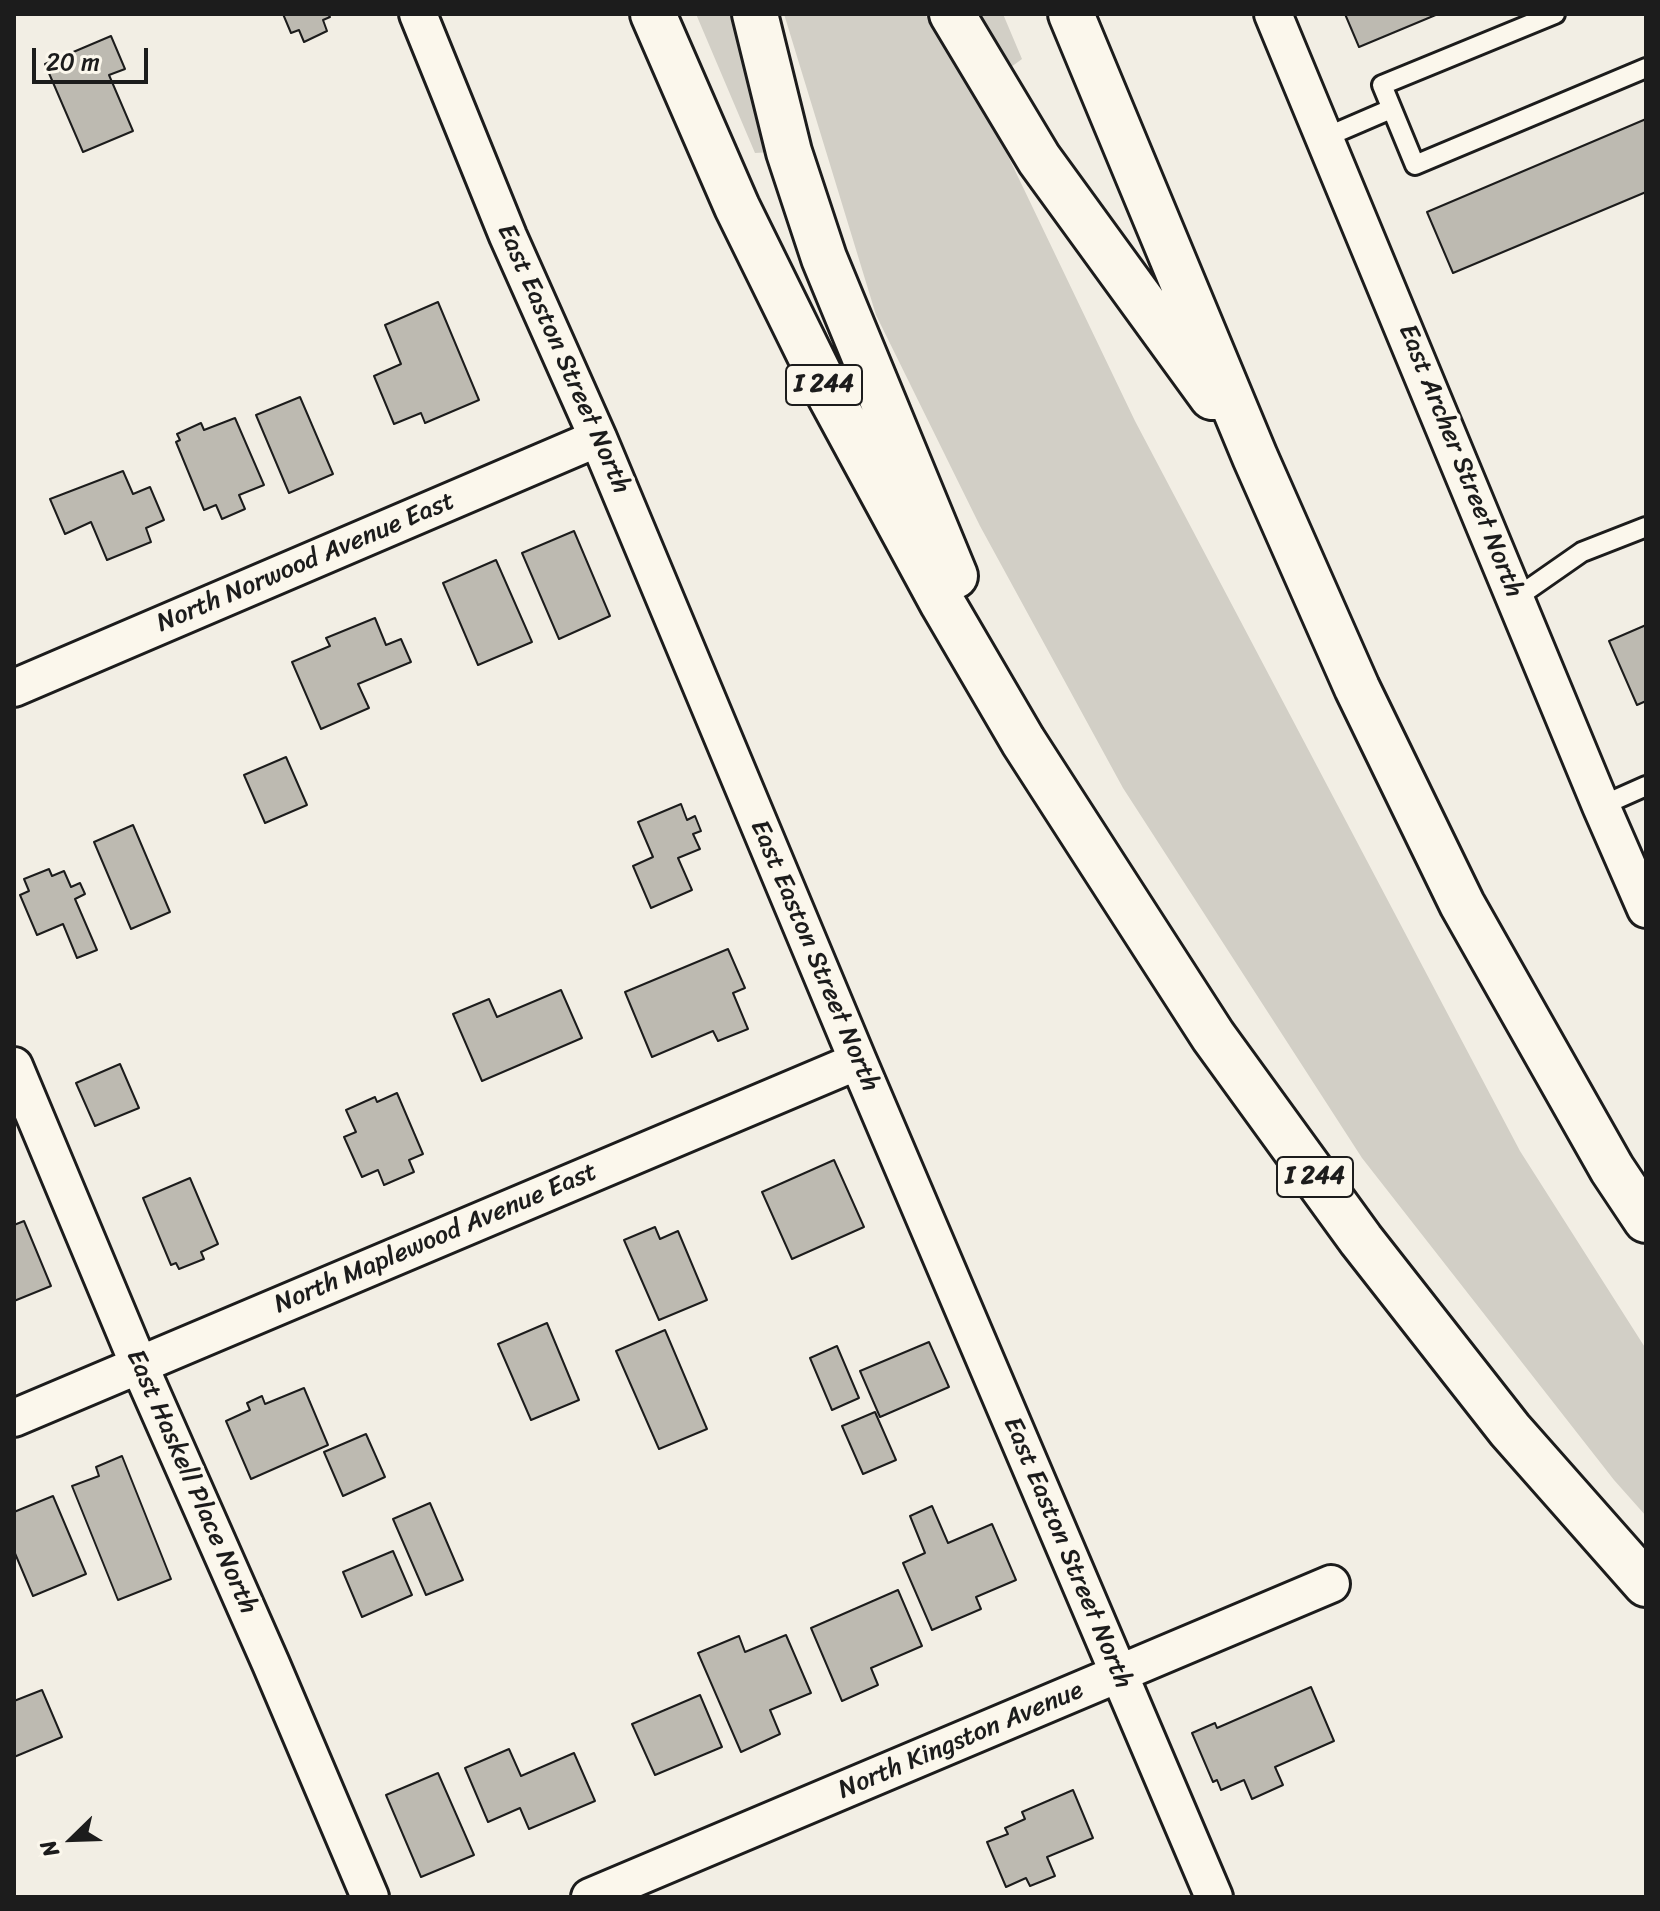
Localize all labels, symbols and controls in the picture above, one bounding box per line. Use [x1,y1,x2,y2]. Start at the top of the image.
scale bar [36,32,152,82]
text: 20 m [46,41,100,83]
street label: East Easton Street North [489,219,637,499]
street label: East Archer Street North [1391,320,1529,602]
road number: I 244 [786,365,862,405]
street label: North Norwood Avenue East [152,486,460,640]
street label: East Easton Street North [743,816,885,1096]
street label: North Maplewood Avenue East [270,1157,602,1321]
road number: I 244 [1277,1157,1353,1197]
street label: East Haskell Place North [119,1345,263,1619]
street label: East Easton Street North [996,1413,1138,1693]
street label: North Kingston Avenue [834,1675,1088,1807]
north arrow [32,1799,112,1879]
text: N [29,1834,70,1863]

